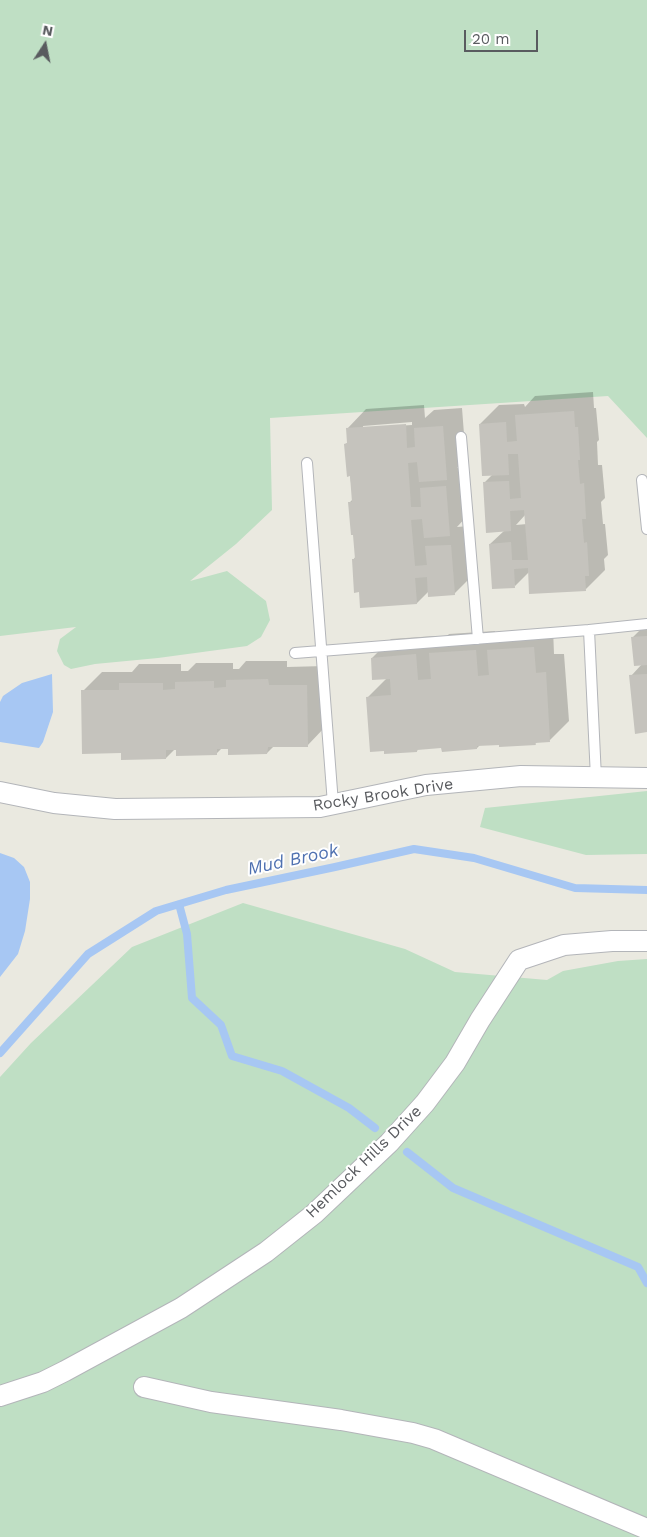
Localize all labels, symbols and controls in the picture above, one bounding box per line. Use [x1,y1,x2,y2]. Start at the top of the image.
north arrow [20,20,70,70]
scale bar [467,20,541,52]
text: N [41,21,54,39]
text: 20 m [472,30,510,48]
street label: Rocky Brook Drive [311,774,455,816]
water label: Mud Brook [246,840,340,880]
street label: Hemlock Hills Drive [302,1102,426,1222]

